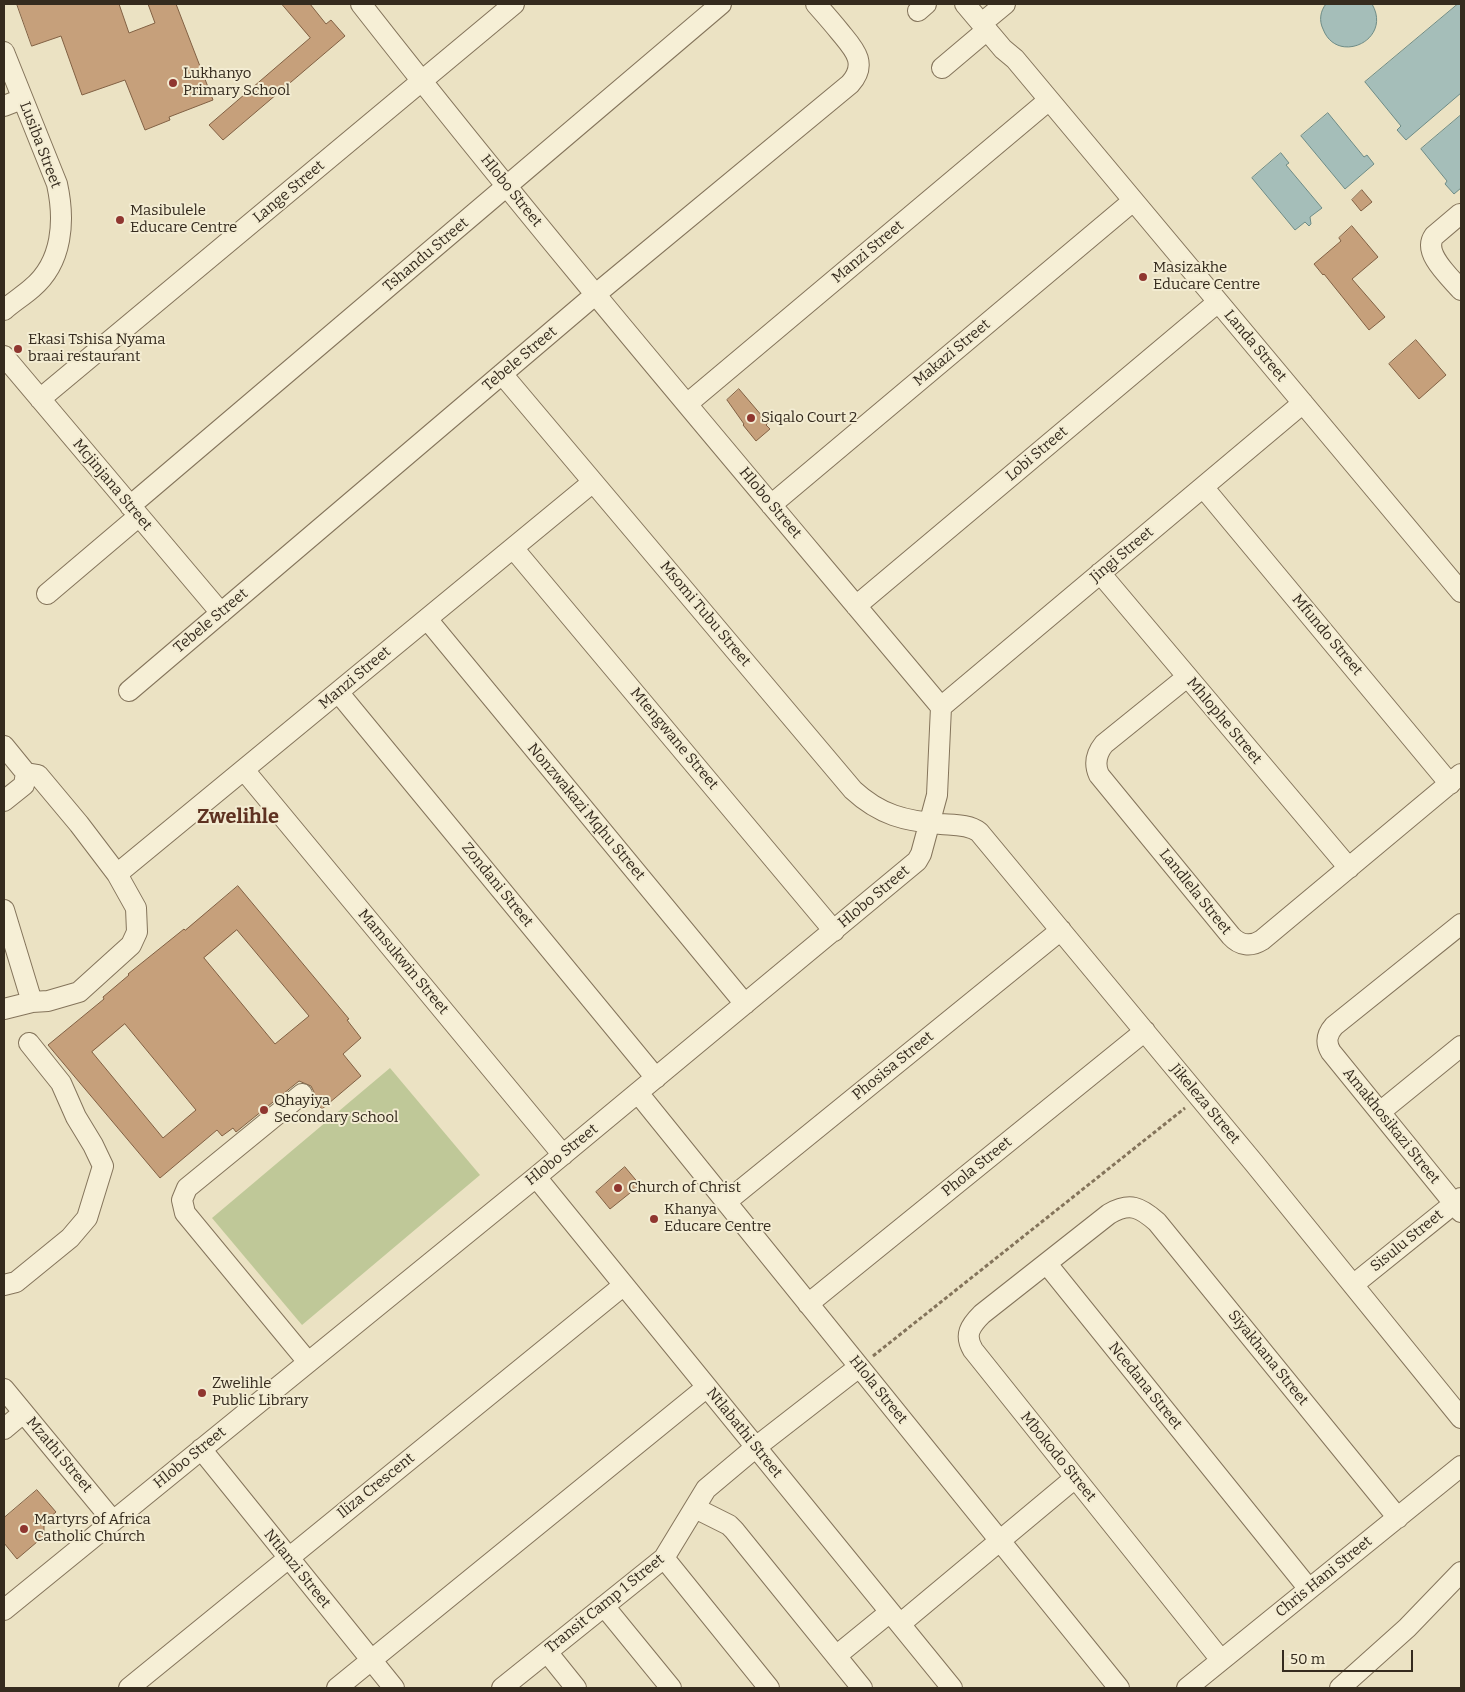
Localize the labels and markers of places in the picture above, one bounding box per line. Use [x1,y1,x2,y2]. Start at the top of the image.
place label: Lukhanyo Primary School [183,65,290,100]
marker: Lukhanyo Primary School [167,77,179,89]
place label: Masibulele Educare Centre [130,202,237,237]
marker: Masibulele Educare Centre [114,214,126,226]
place label: Masizakhe Educare Centre [1153,259,1260,294]
marker: Masizakhe Educare Centre [1137,271,1149,283]
place label: Ekasi Tshisa Nyama braai restaurant [28,331,166,366]
marker: Ekasi Tshisa Nyama braai restaurant [12,343,24,355]
place label: Siqalo Court 2 [761,409,857,427]
marker: Siqalo Court 2 [745,412,757,424]
place label: Qhayiya Secondary School [274,1092,398,1127]
marker: Qhayiya Secondary School [258,1104,270,1116]
place label: Church of Christ [628,1179,741,1197]
marker: Church of Christ [612,1182,624,1194]
place label: Khanya Educare Centre [664,1201,771,1236]
marker: Khanya Educare Centre [648,1213,660,1225]
place label: Zwelihle Public Library [212,1375,309,1410]
marker: Zwelihle Public Library [196,1387,208,1399]
place label: Martyrs of Africa Catholic Church [34,1511,151,1546]
marker: Martyrs of Africa Catholic Church [18,1523,30,1535]

